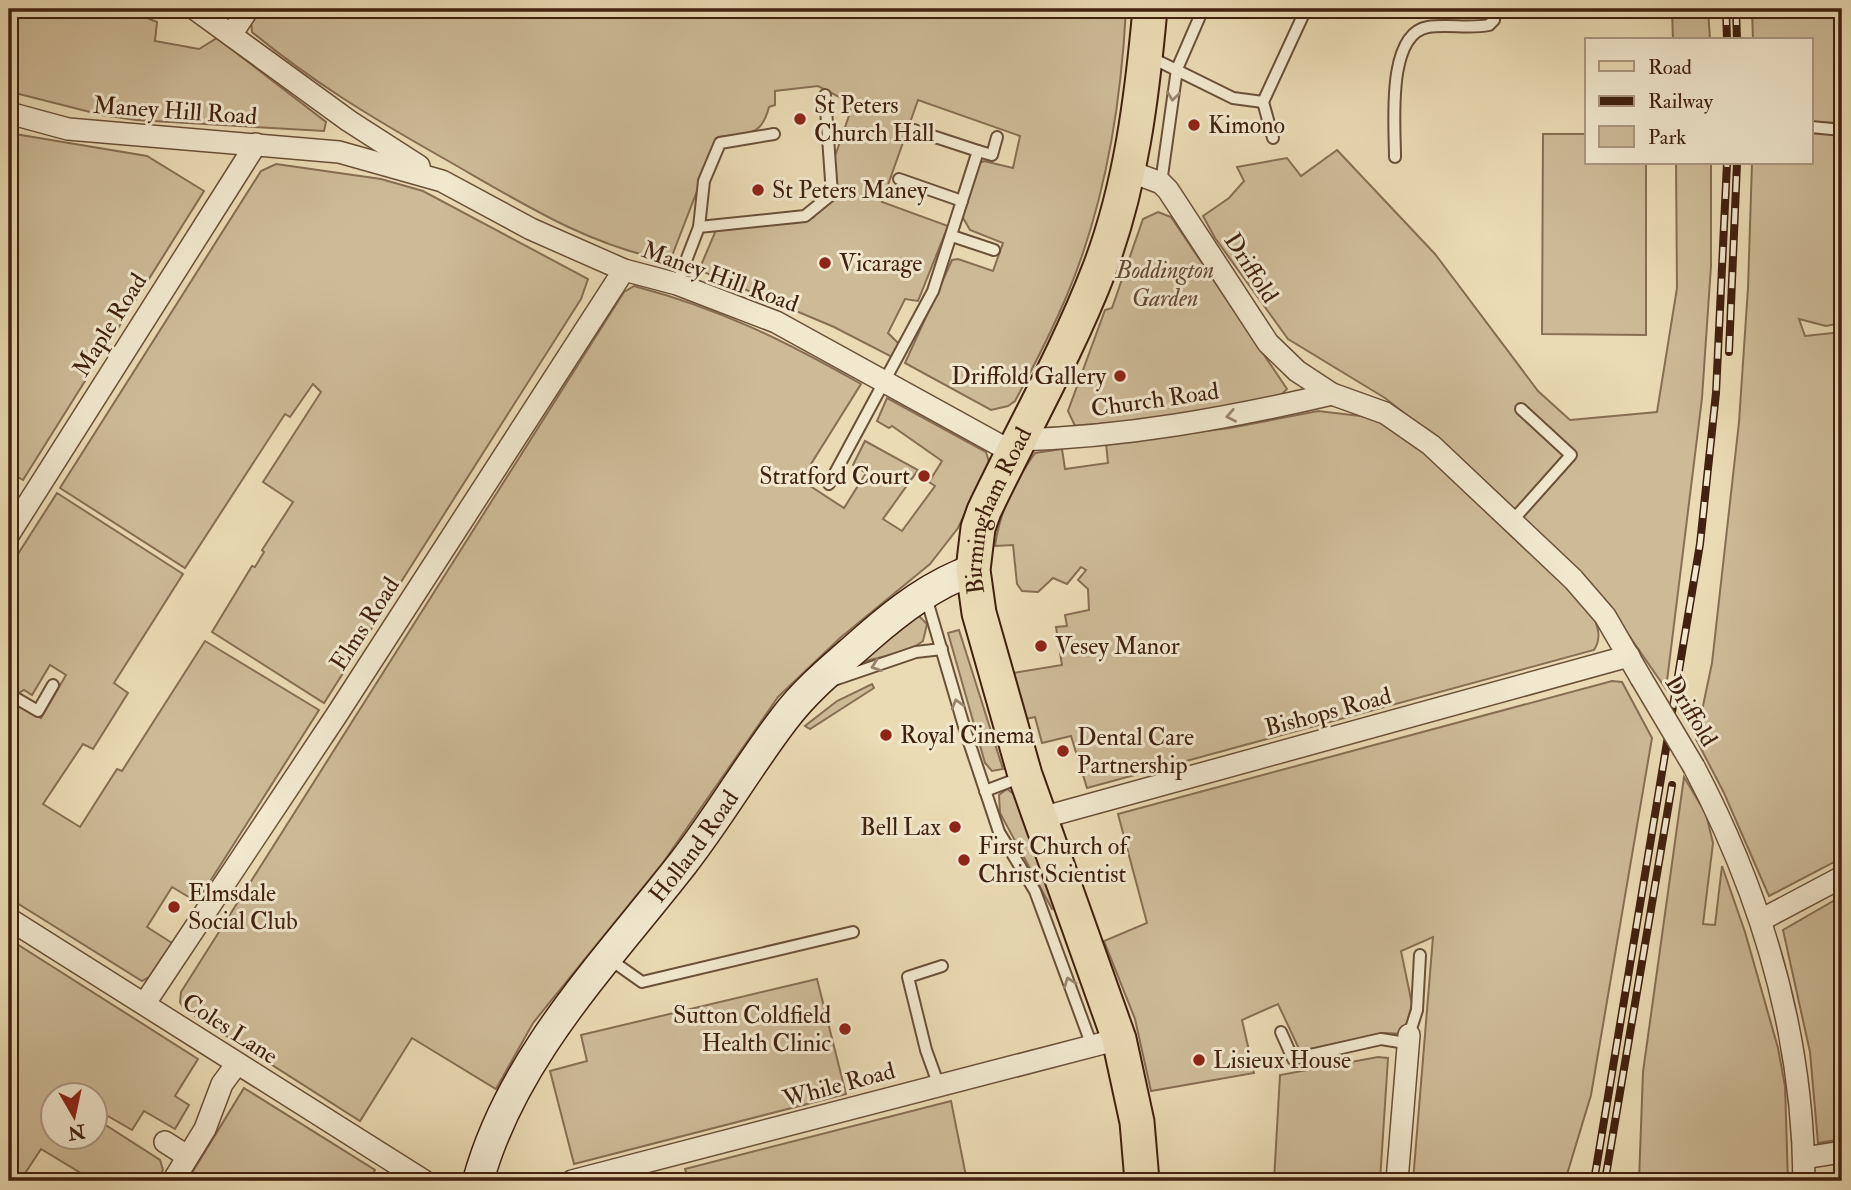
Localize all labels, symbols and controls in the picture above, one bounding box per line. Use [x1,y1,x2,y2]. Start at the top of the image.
legend [1585,38,1812,164]
text: Road [1648,54,1693,81]
text: Railway [1648,88,1714,115]
street label: Maney Hill Road [92,90,258,132]
place label: St Peters Church Hall [814,90,934,149]
one-way arrow [1166,90,1181,102]
place label: Kimono [1208,110,1285,141]
marker: St Peters Church Hall [792,111,808,127]
marker: Kimono [1186,117,1202,133]
text: Park [1648,124,1686,151]
place label: St Peters Maney [772,175,928,206]
marker: St Peters Maney [750,182,766,198]
street label: Driffold [1217,227,1285,309]
street label: Maney Hill Road [637,234,803,320]
place label: Vicarage [839,248,922,279]
marker: Vicarage [817,255,833,271]
park label: Boddington Garden [1115,255,1214,314]
street label: Maple Road [66,267,154,382]
place label: Driffold Gallery [951,361,1106,392]
marker: Driffold Gallery [1112,368,1128,384]
street label: Church Road [1089,376,1221,424]
one-way arrow [1225,408,1237,423]
street label: Birmingham Road [957,422,1039,596]
place label: Stratford Court [759,461,910,492]
marker: Stratford Court [916,468,932,484]
street label: Elms Road [323,571,407,677]
place label: Vesey Manor [1055,631,1180,662]
marker: Vesey Manor [1033,638,1049,654]
one-way arrow [871,658,883,672]
street label: Driffold [1658,670,1724,753]
street label: Bishops Road [1261,680,1395,744]
one-way arrow [951,698,966,710]
place label: Royal Cinema [900,720,1036,751]
place label: Dental Care Partnership [1077,722,1194,781]
marker: Royal Cinema [878,727,894,743]
marker: Dental Care Partnership [1055,743,1071,759]
street label: Holland Road [642,784,746,909]
place label: Bell Lax [860,812,941,843]
marker: Bell Lax [947,819,963,835]
place label: First Church of Christ Scientist [978,831,1130,890]
marker: First Church of Christ Scientist [956,852,972,868]
place label: Elmsdale Social Club [188,878,298,937]
marker: Elmsdale Social Club [166,899,182,915]
one-way arrow [1063,976,1077,988]
street label: Coles Lane [176,987,284,1071]
place label: Sutton Coldfield Health Clinic [673,1000,831,1059]
marker: Sutton Coldfield Health Clinic [837,1021,853,1037]
place label: Lisieux House [1213,1045,1351,1076]
marker: Lisieux House [1191,1052,1207,1068]
street label: While Road [778,1055,899,1115]
north arrow [38,1082,108,1152]
text: N [65,1118,88,1145]

